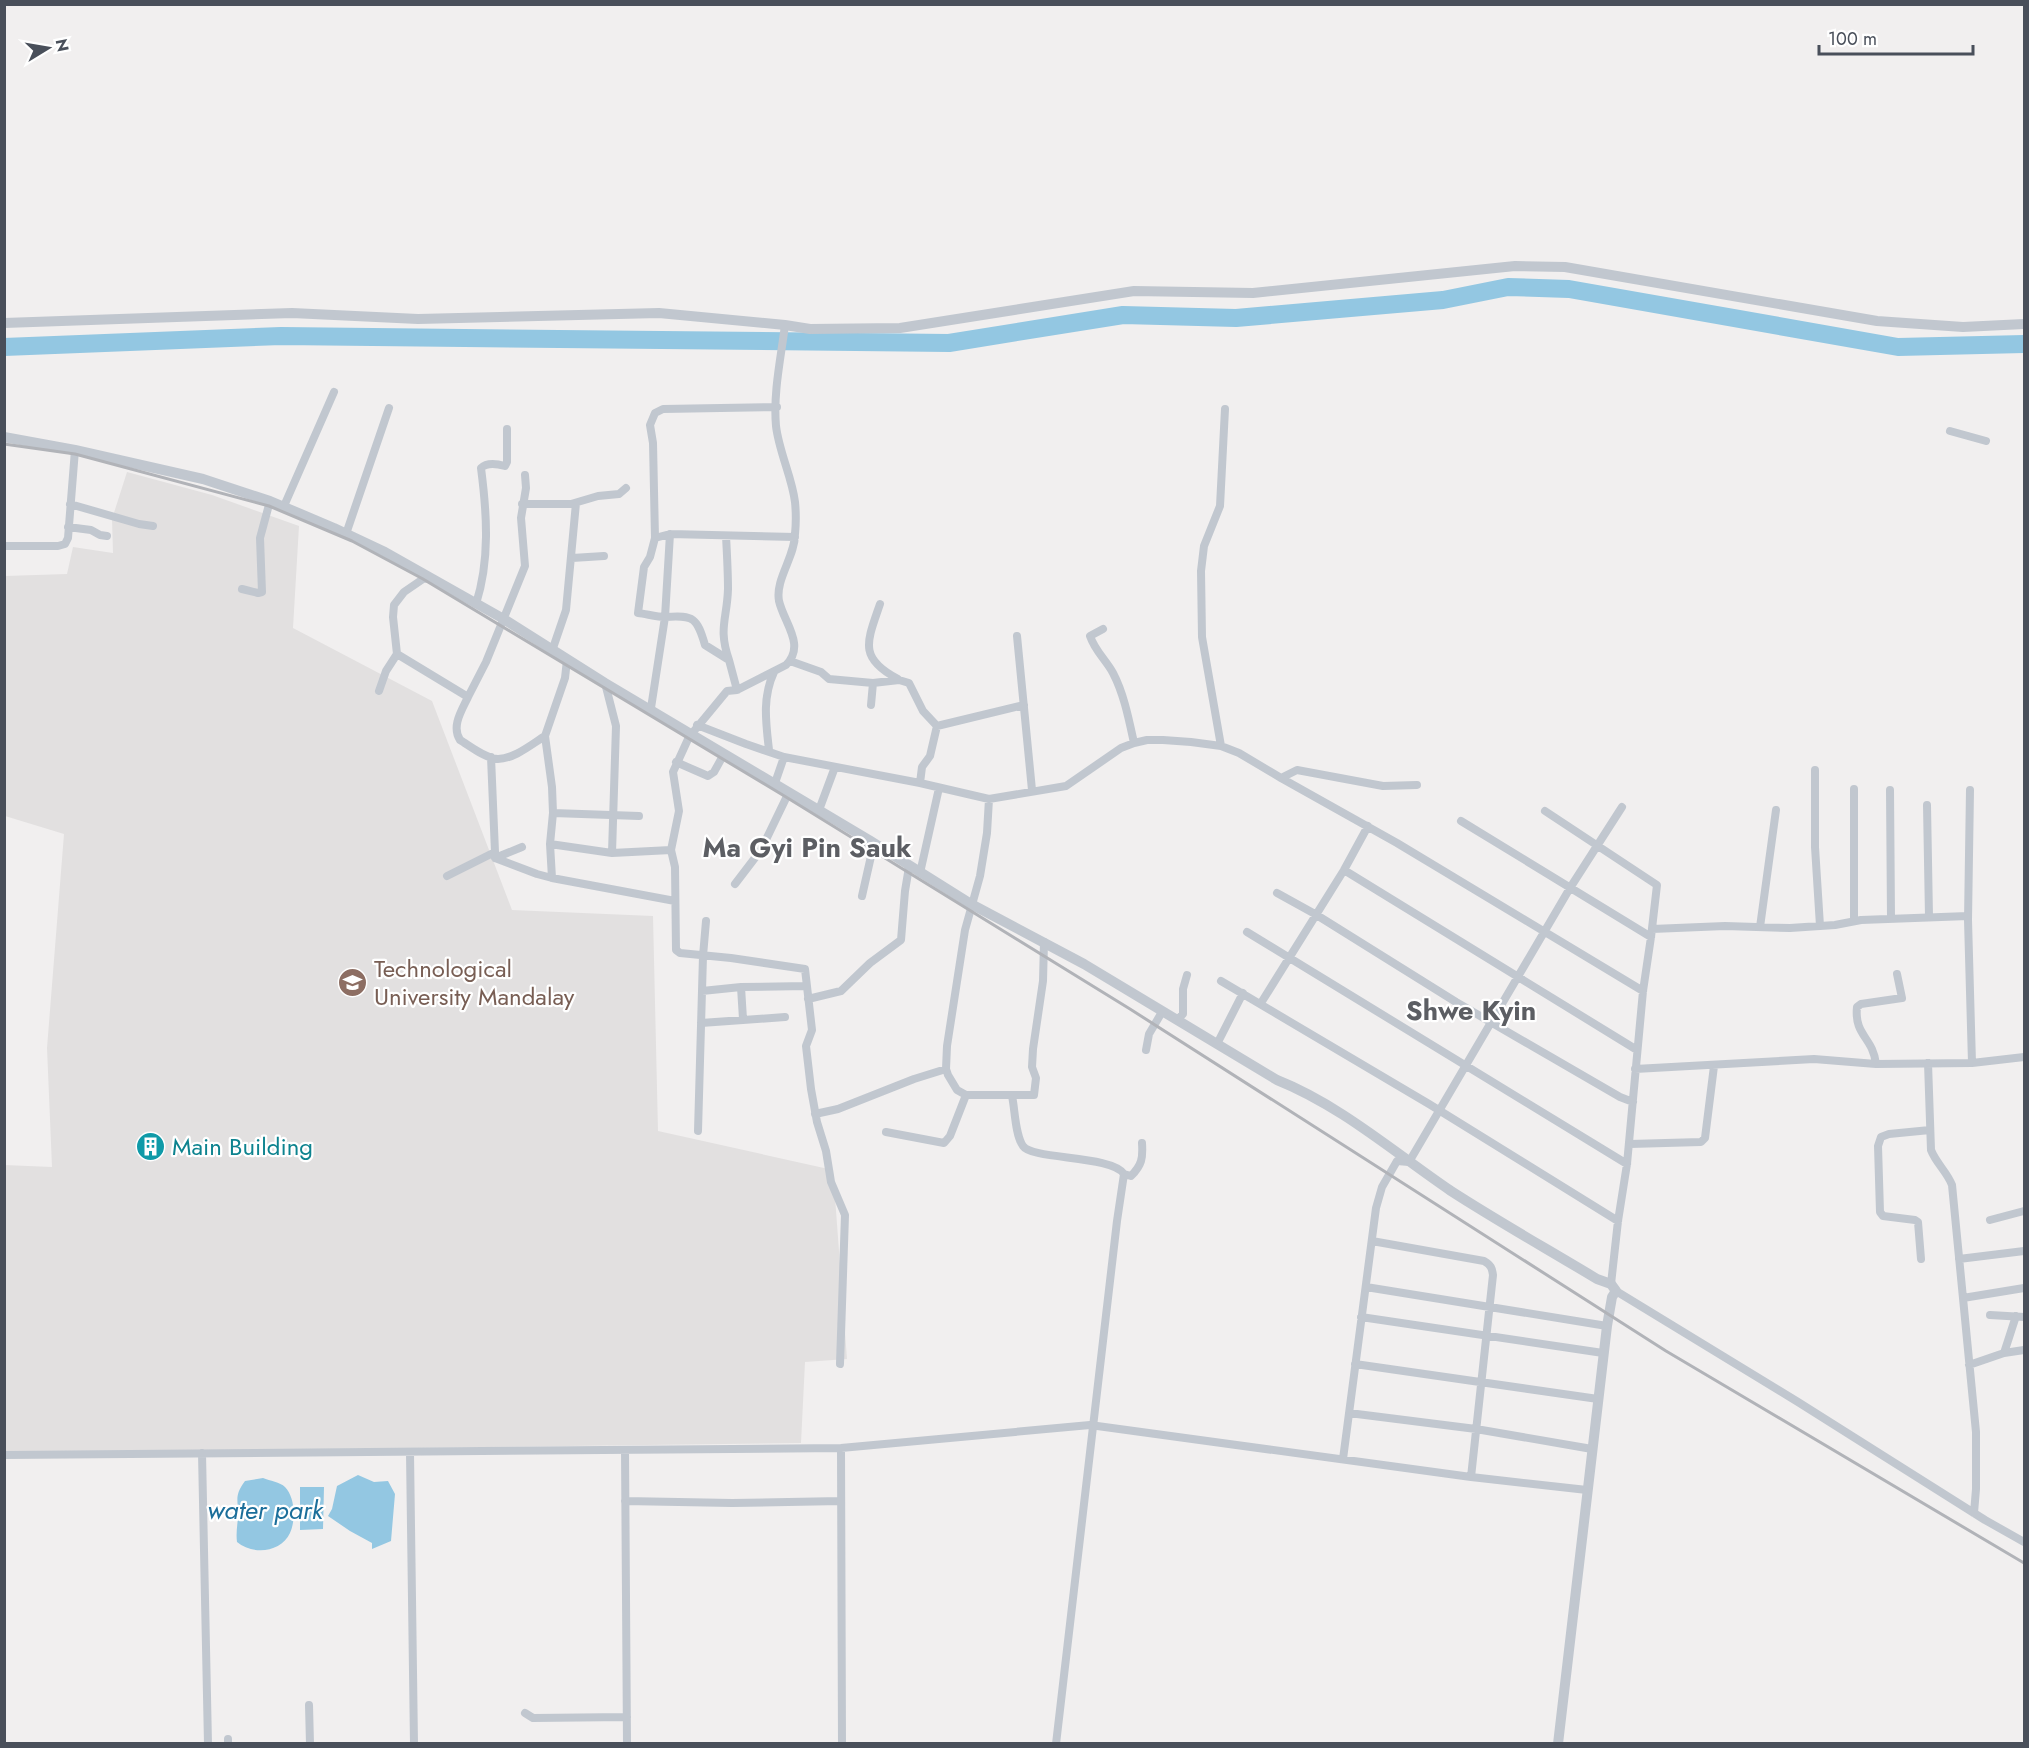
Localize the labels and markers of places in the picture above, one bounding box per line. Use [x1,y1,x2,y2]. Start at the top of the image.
place label: Technological University Mandalay [374,951,575,1014]
school or university icon: Technological University Mandalay [337,966,369,998]
place label: Main Building [172,1129,313,1164]
building icon: Main Building [135,1130,167,1162]

